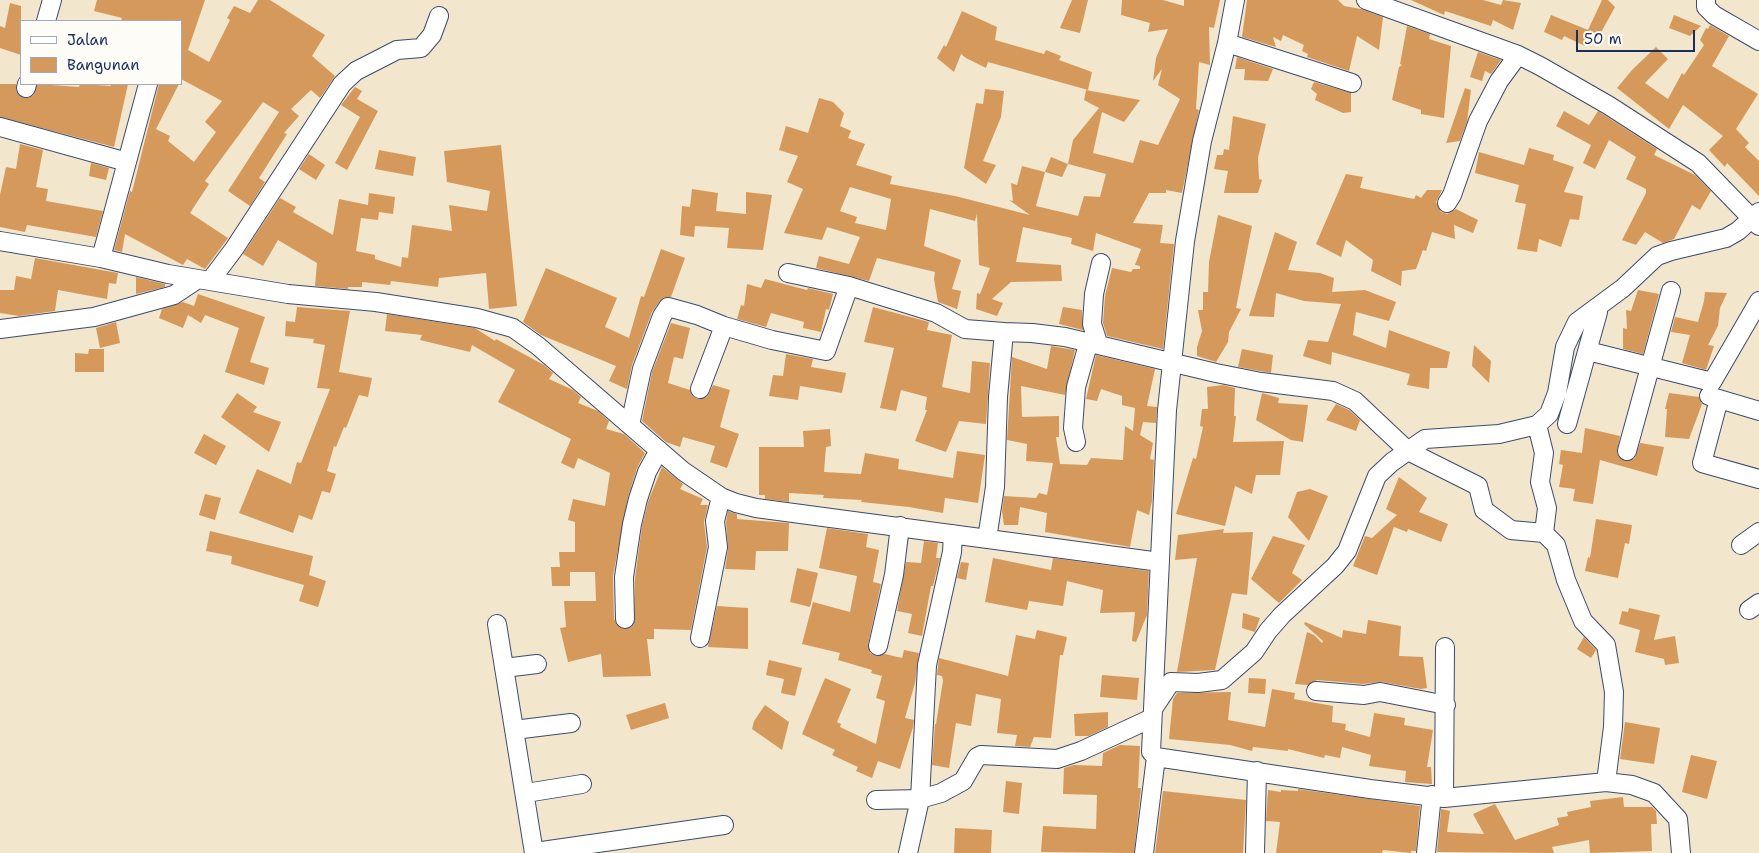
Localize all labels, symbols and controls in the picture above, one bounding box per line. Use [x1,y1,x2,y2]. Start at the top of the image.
legend [20,20,182,85]
scale bar [1579,20,1698,52]
text: 50 m [1584,29,1622,49]
text: Jalan [67,30,108,50]
text: Bangunan [67,55,139,75]

